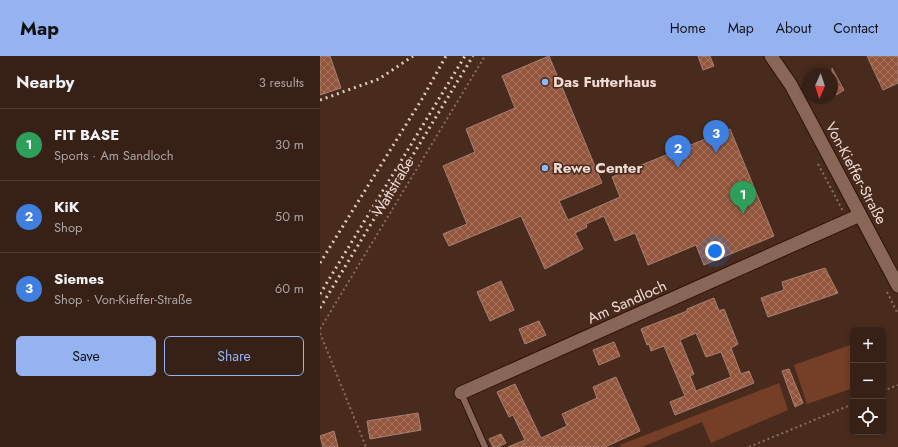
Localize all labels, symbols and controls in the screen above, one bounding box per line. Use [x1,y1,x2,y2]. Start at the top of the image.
text: Map [20,15,59,42]
text: Home [670,18,706,38]
text: Map [728,18,754,38]
text: About [776,18,811,38]
text: Contact [833,18,878,38]
north arrow [802,68,838,104]
text: Nearby [16,70,74,94]
place label: Das Futterhaus [553,71,657,93]
text: 3 results [259,73,304,92]
marker: Das Futterhaus [540,77,550,87]
street label: Von-Kieffer-Straße [820,118,892,228]
pin: 3 [703,120,729,153]
text: FIT BASE [54,124,119,146]
text: 1 [26,135,32,154]
text: 30 m [275,135,304,154]
pin: 2 [665,135,691,168]
text: Sports · Am Sandloch [54,146,174,165]
street label: Wattstraße [367,153,420,221]
place label: Rewe Center [553,157,643,179]
marker: Rewe Center [540,163,550,173]
pin: 1 [730,181,756,214]
text: KiK [54,196,79,218]
text: 2 [25,207,33,226]
text: 50 m [275,207,304,226]
text: Shop [54,218,82,237]
your location [705,241,725,261]
text: Siemes [54,268,104,290]
street label: Am Sandloch [584,275,670,329]
text: 3 [25,279,33,298]
text: 60 m [275,279,304,298]
text: Shop · Von-Kieffer-Straße [54,290,192,309]
map controls [850,327,886,435]
button: + [850,327,886,363]
button: Save [16,336,156,376]
button: Share [164,336,304,376]
button: − [850,363,886,399]
button: locate [850,399,886,435]

